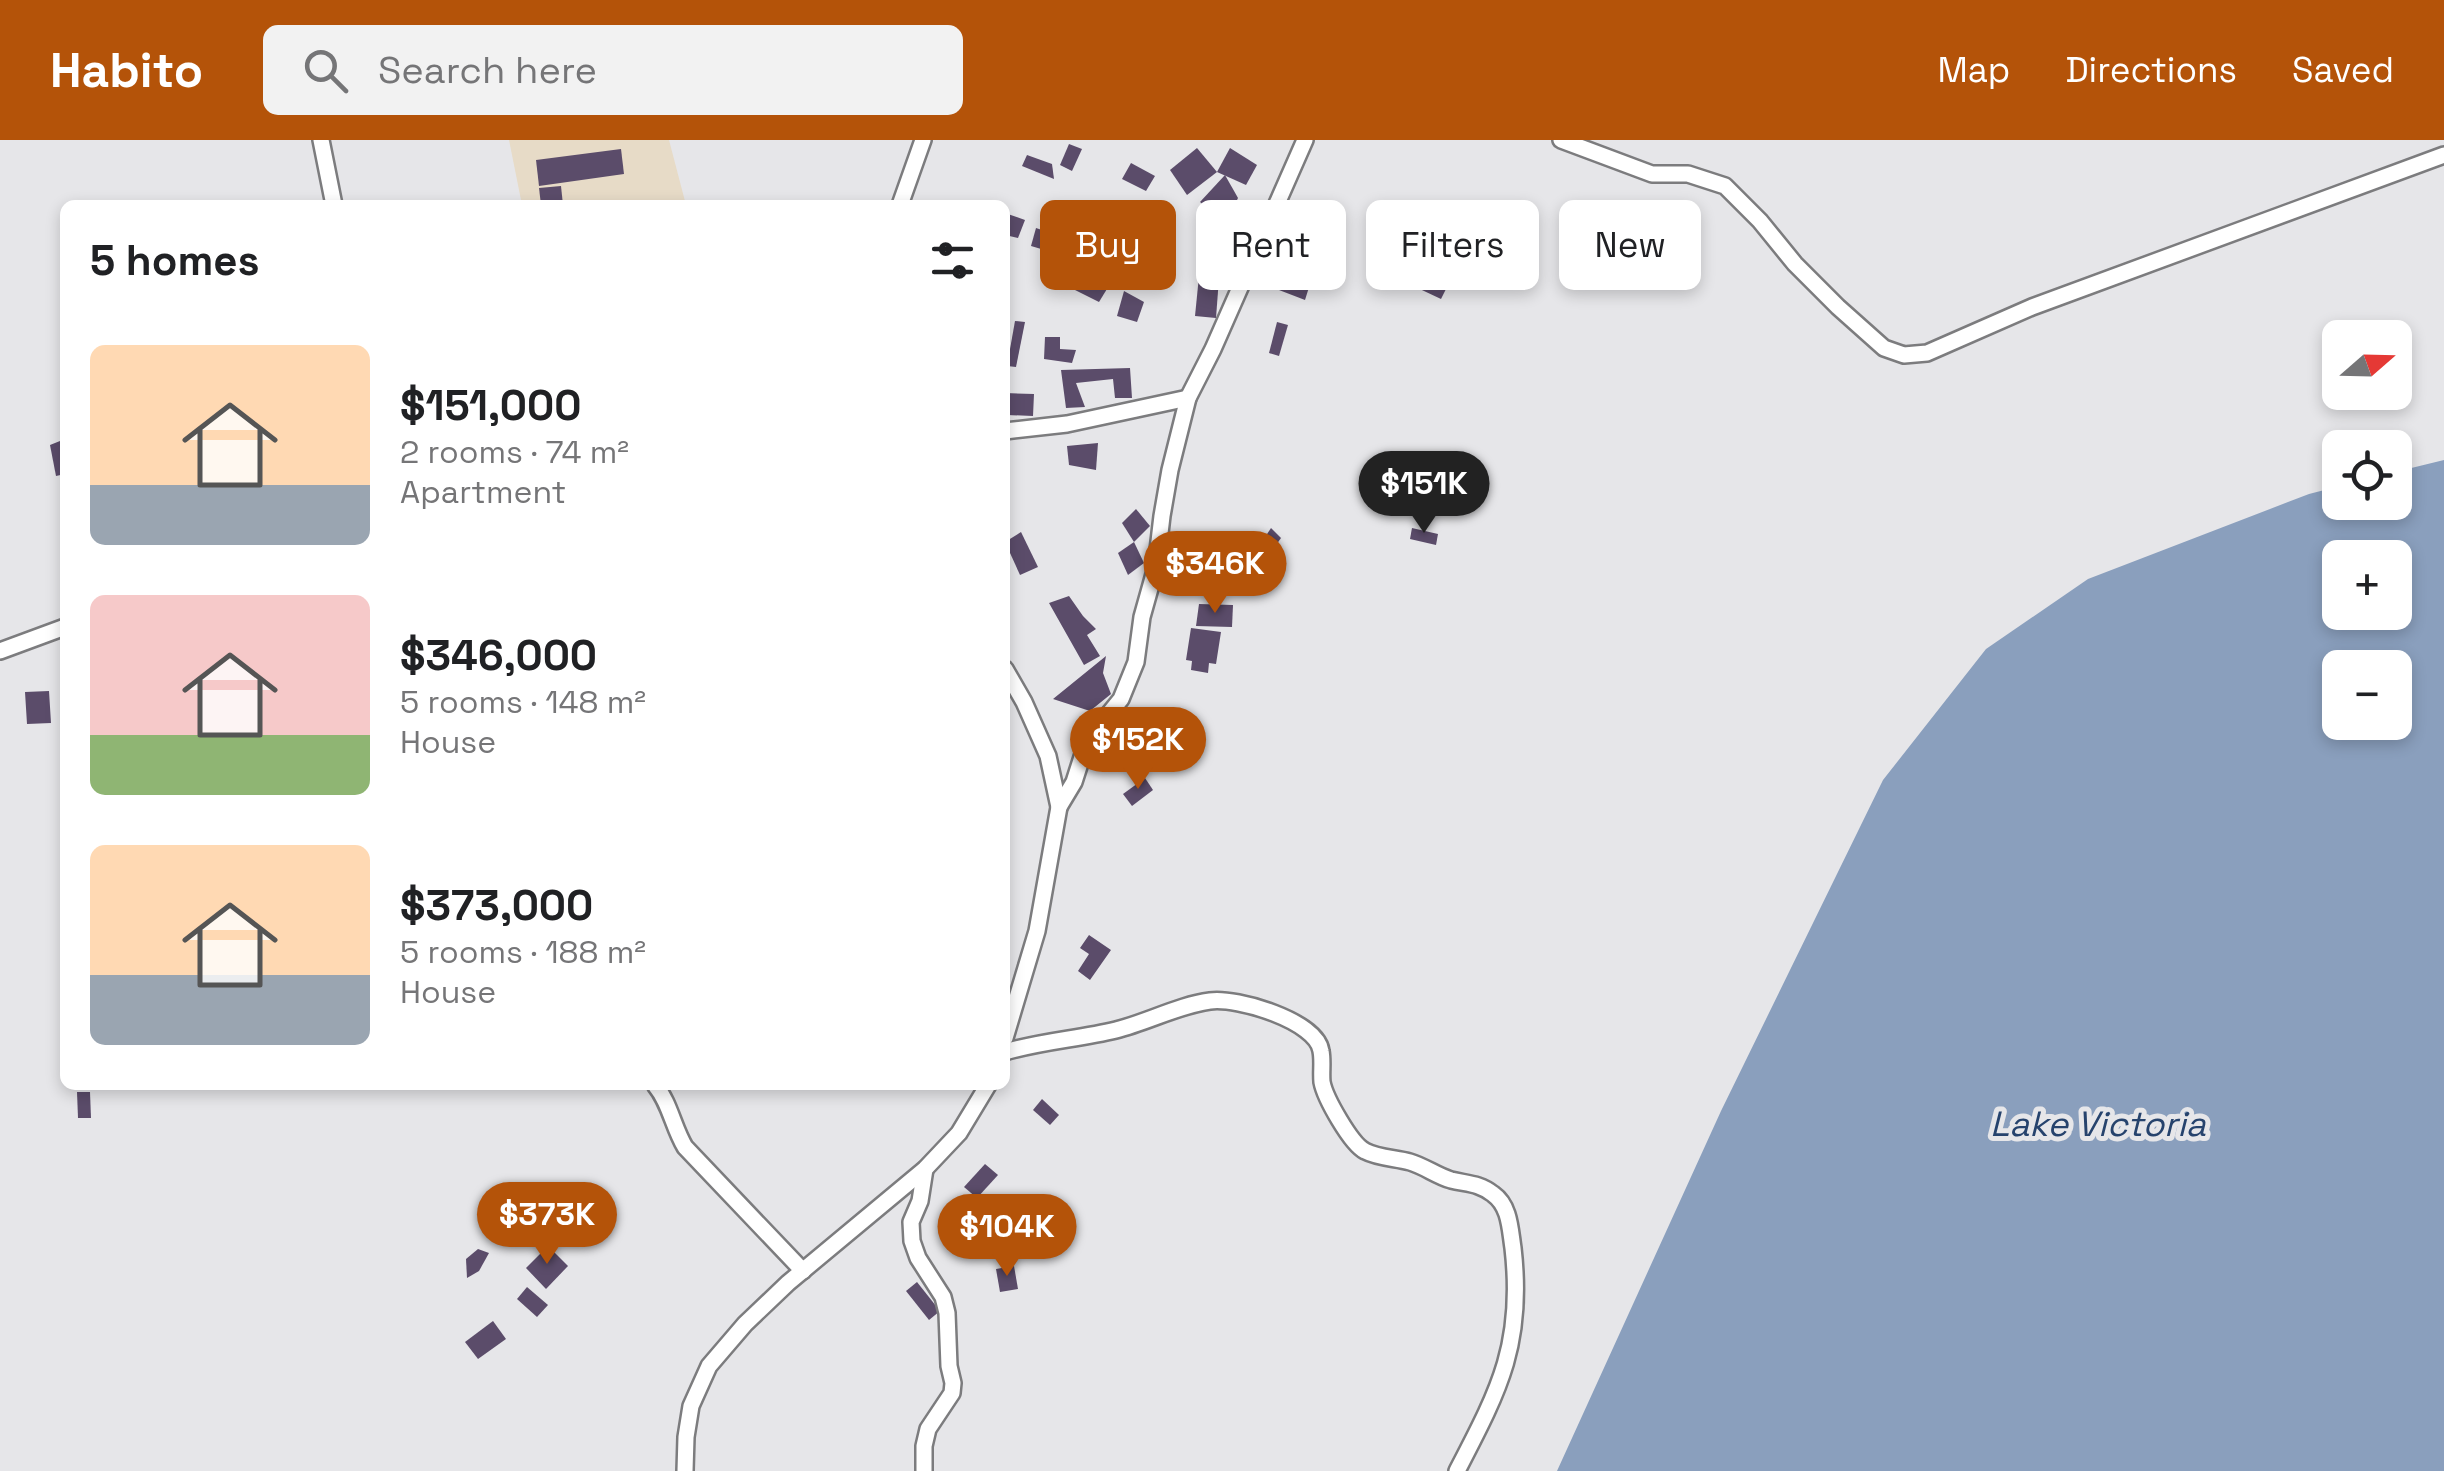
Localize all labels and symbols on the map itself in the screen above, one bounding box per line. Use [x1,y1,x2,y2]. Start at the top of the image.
north arrow [2322,320,2412,410]
pin: $151K [1354,451,1494,536]
pin: $346K [1145,531,1285,616]
pin: $152K [1068,707,1208,792]
water label: Lake Victoria [1990,1102,2207,1146]
pin: $373K [477,1182,617,1267]
pin: $104K [937,1194,1077,1279]

